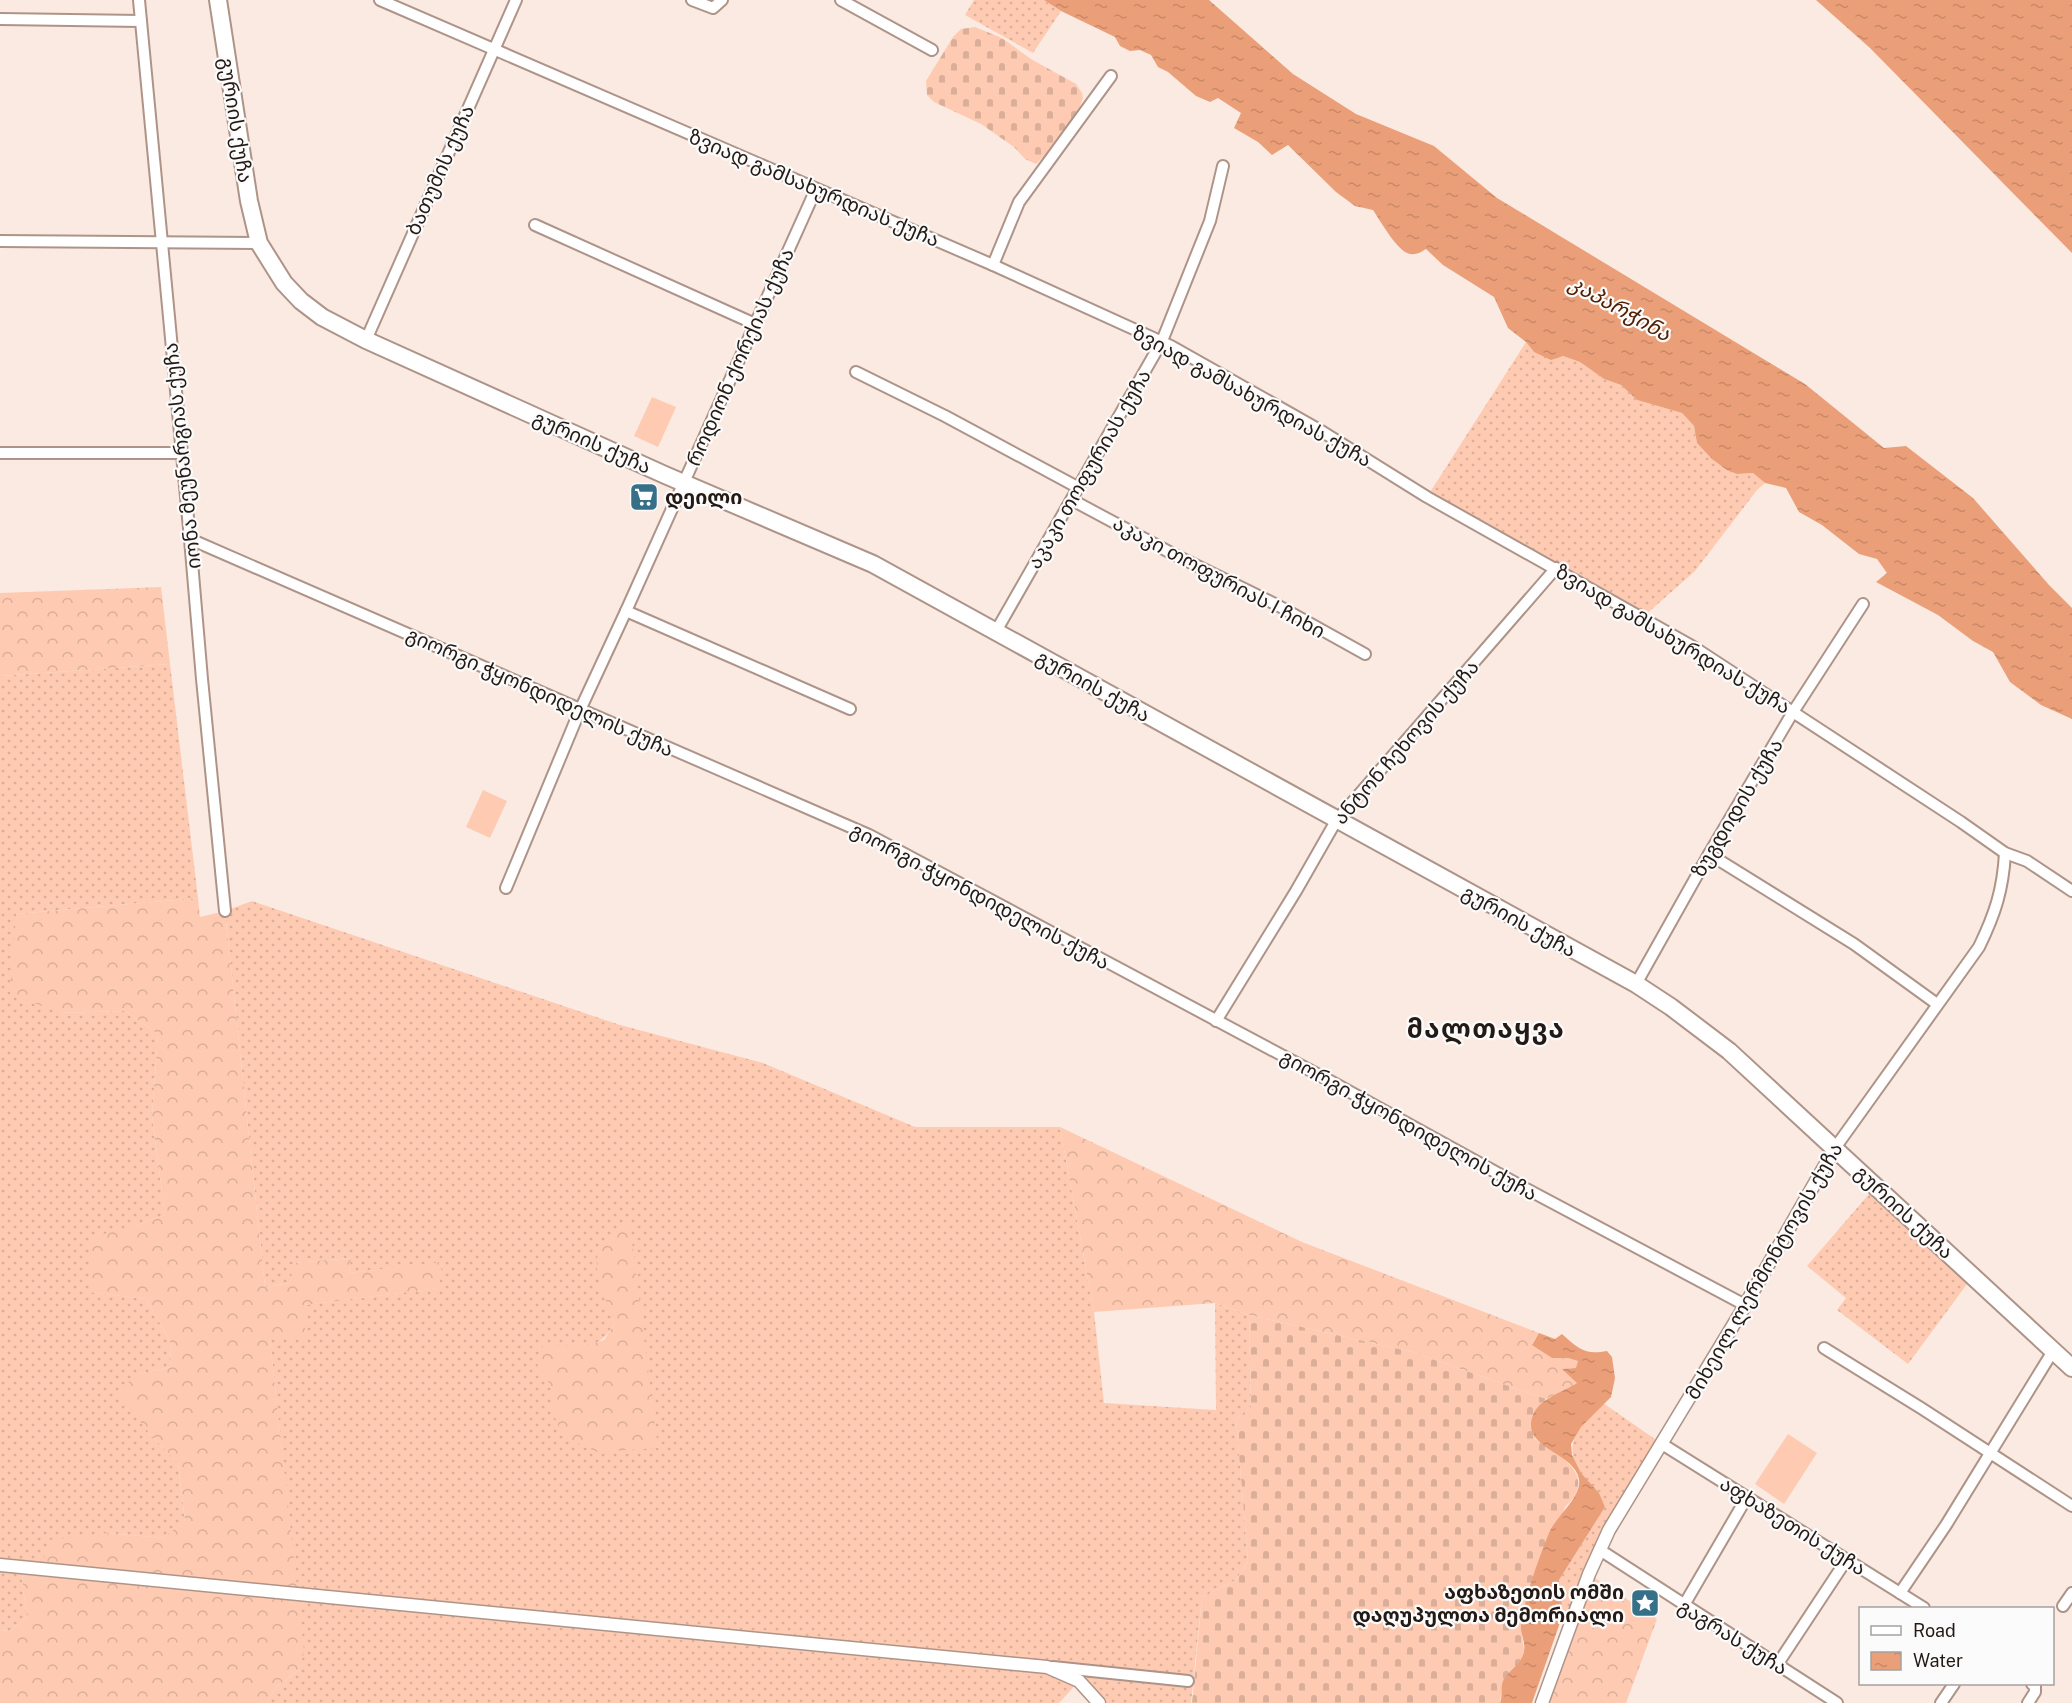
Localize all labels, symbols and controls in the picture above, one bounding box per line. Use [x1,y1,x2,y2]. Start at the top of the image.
street label: გურიის ქუჩა [214,56,258,184]
street label: ბათუმის ქუჩა [401,101,479,239]
street label: ზვიად გამსახურდიას ქუჩა [685,124,943,253]
street label: როდიონ ქორქიას ქუჩა [681,244,800,470]
water label: კაპარჭინა [1564,270,1675,347]
street label: ზვიად გამსახურდიას ქუჩა [1128,320,1376,473]
street label: იონა მეუნარგიას ქუჩა [158,342,206,570]
street label: აკაკი თოფურიას ქუჩა [1022,365,1156,573]
street label: გურიის ქუჩა [529,405,655,479]
supermarket icon: დეილი [628,481,660,513]
place label: დეილი [665,485,742,510]
street label: აკაკი თოფურიას I ჩიხი [1109,511,1329,643]
street label: ზვიად გამსახურდიას ქუჩა [1551,559,1795,720]
street label: გიორგი ჭყონდიდელის ქუჩა [402,622,677,763]
street label: გურიის ქუჩა [1032,645,1154,727]
street label: ანტონ ჩეხოვის ქუჩა [1328,655,1484,829]
street label: ზუგდიდის ქუჩა [1686,734,1789,882]
street label: გიორგი ჭყონდიდელის ქუჩა [846,817,1114,976]
street label: გურიის ქუჩა [1458,880,1580,962]
district label: მალთაყვა [1407,1013,1565,1045]
street label: გიორგი ჭყონდიდელის ქუჩა [1276,1044,1542,1207]
street label: მიხეილ ლერმონტოვის ქუჩა [1680,1138,1848,1404]
street label: გურიის ქუჩა [1849,1160,1959,1264]
street label: აფხაზეთის ქუჩა [1716,1471,1870,1581]
place label: აფხაზეთის ომში დაღუპულთა მემორიალი [1353,1580,1624,1628]
place icon: აფხაზეთის ომში დაღუპულთა მემორიალი [1629,1587,1661,1619]
street label: გაგრას ქუჩა [1674,1594,1792,1680]
legend [1859,1607,2054,1685]
text: Road [1913,1620,1956,1641]
text: Water [1913,1650,1963,1671]

